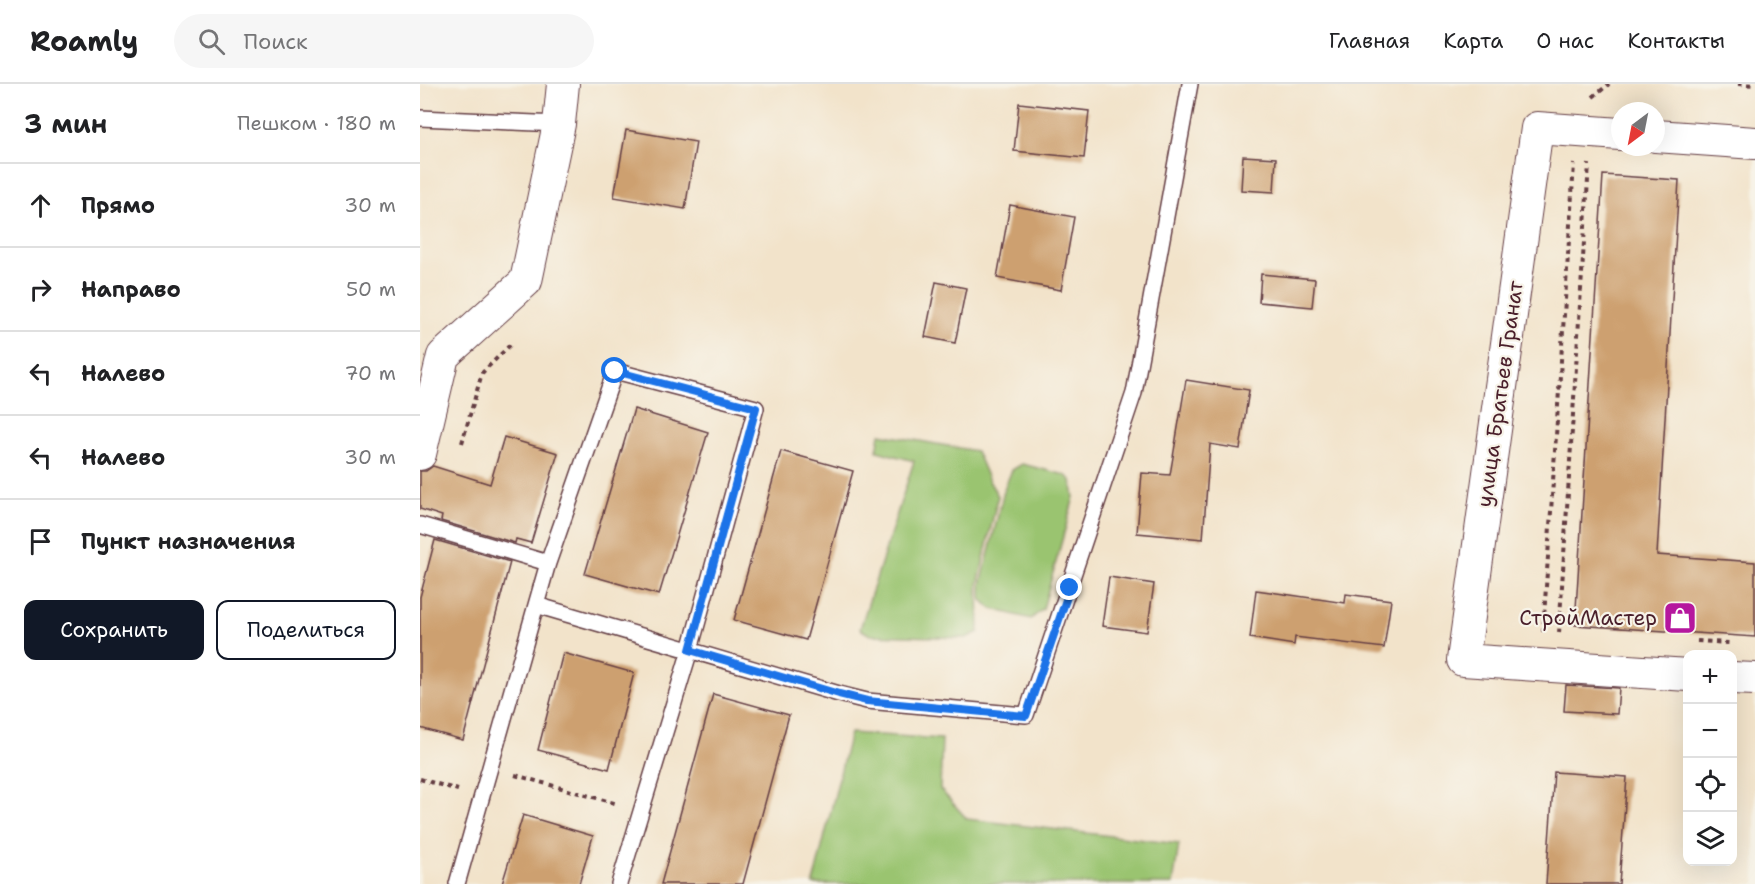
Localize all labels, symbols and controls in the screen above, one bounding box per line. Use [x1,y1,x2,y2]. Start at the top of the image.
search box [174,14,594,68]
text: Roamly [30,22,138,60]
icon: search [195,25,228,58]
text: Поиск [243,27,308,56]
text: Главная [1329,27,1410,55]
text: Карта [1443,27,1503,55]
text: О нас [1536,27,1594,55]
text: Контакты [1627,27,1725,55]
north arrow [1611,102,1665,156]
text: 3 мин [24,106,107,141]
text: Пешком · 180 m [237,110,396,136]
icon: ahead [24,189,57,222]
text: Прямо [81,191,155,220]
text: 30 m [344,192,396,218]
icon: right [24,273,57,306]
text: Направо [81,275,181,304]
text: 50 m [346,276,396,302]
street label: улица Братьев Гранат [1470,279,1530,509]
icon: left [24,357,57,390]
route start [601,357,627,383]
text: Налево [81,359,165,388]
text: 70 m [344,360,396,386]
icon: left [24,441,57,474]
text: Налево [81,443,165,472]
text: 30 m [344,444,396,470]
icon: arrive [24,525,57,558]
text: Пункт назначения [81,527,295,556]
route end [1056,574,1082,600]
button: Сохранить [24,600,204,660]
button: Поделиться [216,600,396,660]
shop icon: СтройМастер [1662,600,1698,636]
place label: СтройМастер [1519,604,1657,632]
map controls [1683,650,1737,866]
button: + [1683,650,1737,704]
button: − [1683,704,1737,758]
button: locate [1683,758,1737,812]
button: layers [1683,812,1737,866]

